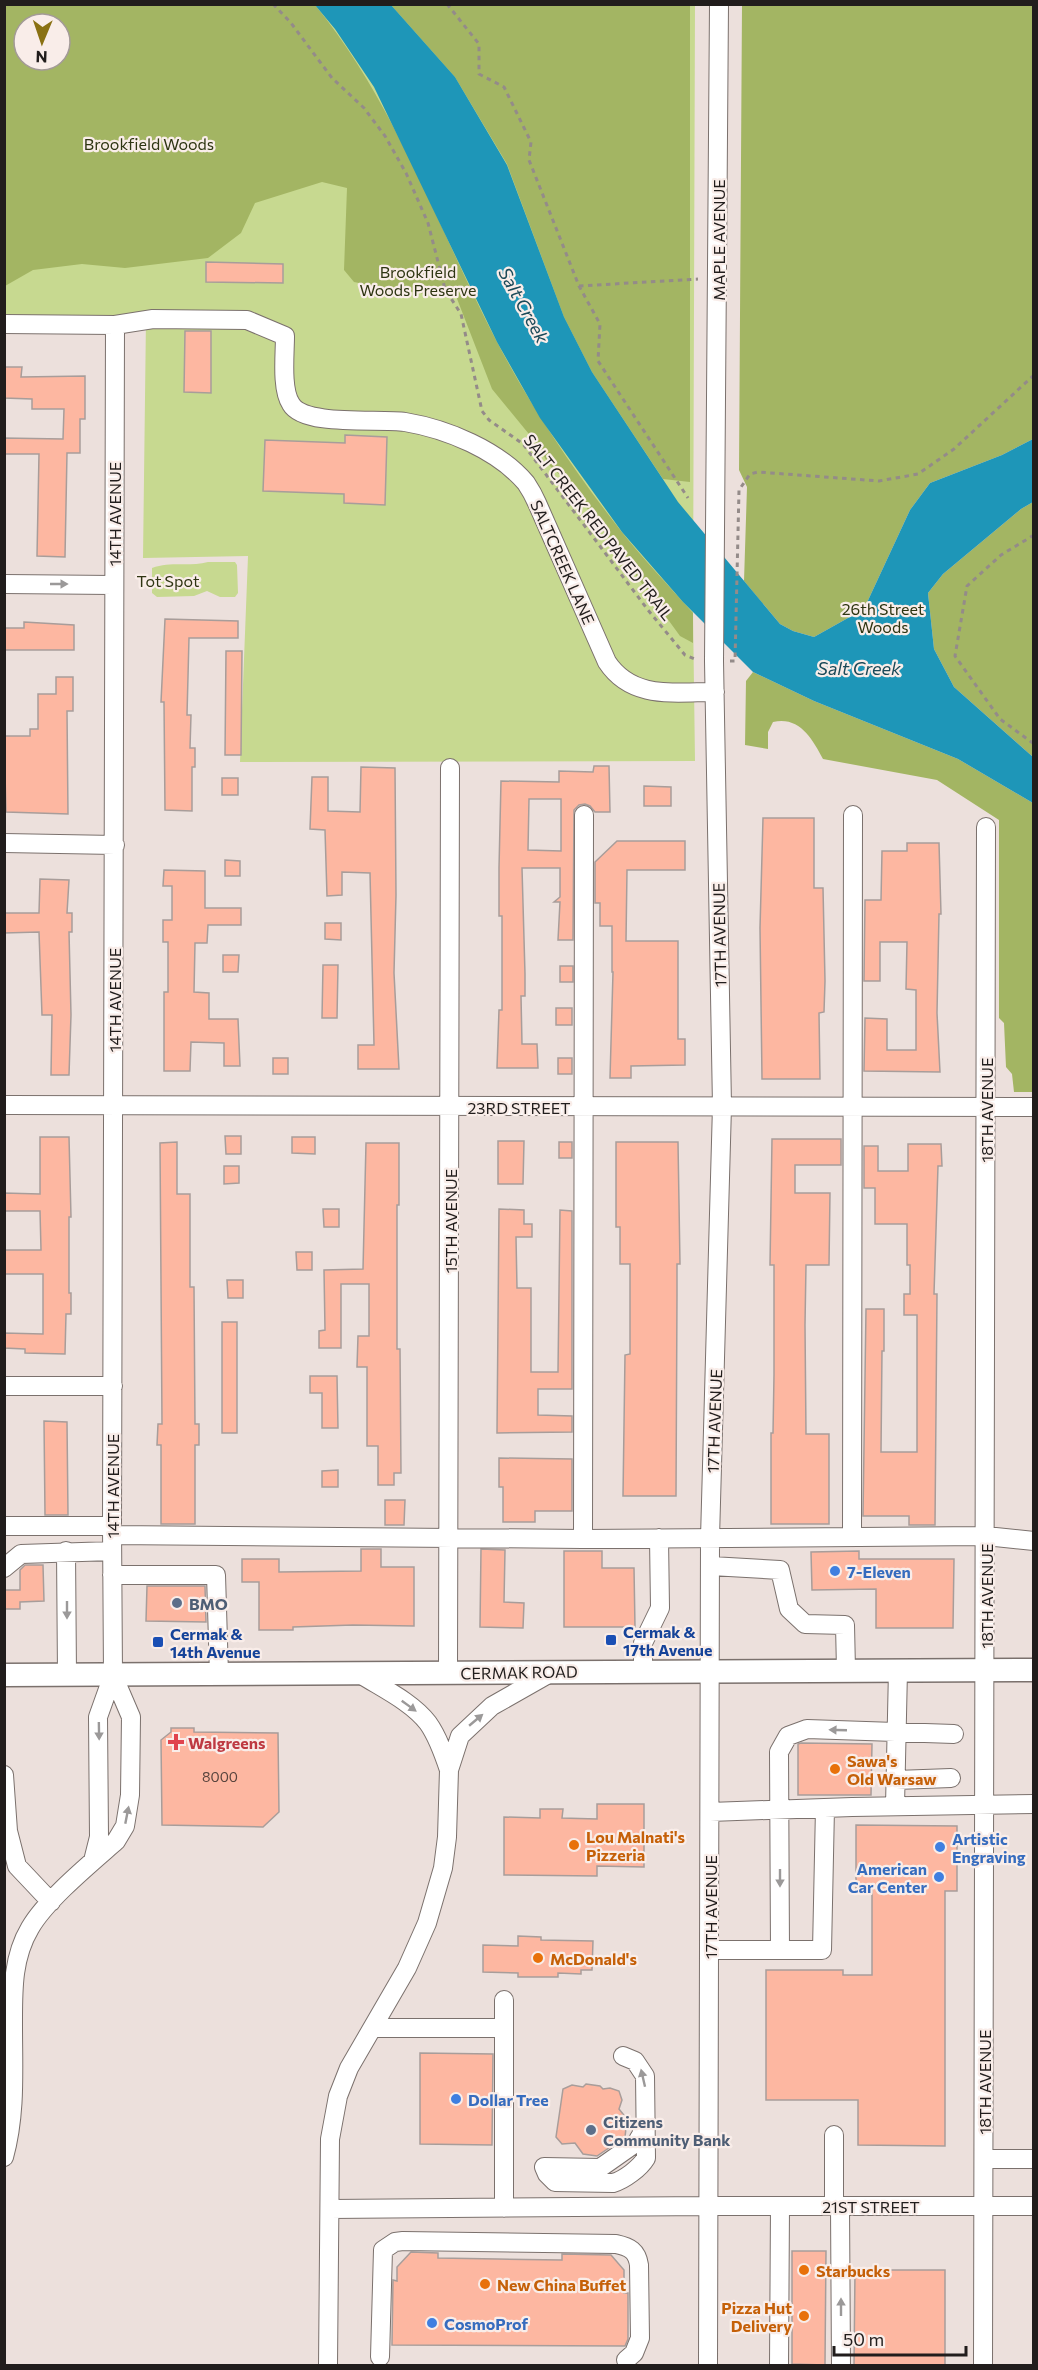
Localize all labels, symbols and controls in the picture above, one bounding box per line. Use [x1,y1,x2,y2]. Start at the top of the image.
north arrow [12,12,72,72]
text: N [35,48,48,67]
park label: Brookfield Woods [84,134,214,153]
street label: MAPLE AVENUE [709,179,728,301]
park label: Brookfield Woods Preserve [360,262,476,299]
water label: Salt Creek [494,263,554,348]
street label: SALT CREEK RED PAVED TRAIL [520,430,678,624]
street label: 14TH AVENUE [105,462,124,566]
street label: SALTCREEK LANE [527,497,599,627]
park label: Tot Spot [137,571,200,590]
one-way arrow [49,579,68,589]
park label: 26th Street Woods [842,599,925,636]
water label: Salt Creek [817,657,902,679]
street label: 17TH AVENUE [709,883,729,987]
street label: 14TH AVENUE [105,948,124,1052]
street label: 18TH AVENUE [977,1058,996,1162]
street label: 23RD STREET [468,1098,570,1117]
street label: 15TH AVENUE [441,1169,460,1273]
street label: 17TH AVENUE [703,1369,725,1473]
street label: 14TH AVENUE [103,1434,122,1538]
street label: 18TH AVENUE [977,1544,996,1648]
place label: 7-Eleven [847,1562,911,1581]
marker: 7-Eleven [828,1564,842,1578]
place label: BMO [189,1594,228,1613]
marker: BMO [170,1596,184,1610]
one-way arrow [62,1600,72,1619]
place label: Cermak & 17th Avenue [623,1622,712,1659]
place label: Cermak & 14th Avenue [170,1624,260,1661]
marker: Cermak & 17th Avenue [604,1633,618,1647]
marker: Cermak & 14th Avenue [151,1635,165,1649]
street label: CERMAK ROAD [460,1661,578,1683]
one-way arrow [400,1700,416,1712]
one-way arrow [468,1714,483,1727]
one-way arrow [94,1721,104,1740]
one-way arrow [829,1725,848,1735]
place label: Walgreens [188,1733,265,1752]
marker: Walgreens [169,1735,183,1749]
place label: Sawa's Old Warsaw [847,1751,937,1788]
marker: Sawa's Old Warsaw [828,1762,842,1776]
house number: 8000 [202,1768,238,1785]
one-way arrow [123,1806,132,1825]
place label: Lou Malnati's Pizzeria [586,1827,685,1864]
place label: Artistic Engraving [952,1829,1026,1866]
marker: Lou Malnati's Pizzeria [567,1838,581,1852]
marker: Artistic Engraving [933,1840,947,1854]
street label: 17TH AVENUE [701,1855,720,1959]
place label: American Car Center [848,1859,927,1896]
one-way arrow [775,1868,785,1887]
marker: American Car Center [932,1870,946,1884]
place label: McDonald's [550,1949,637,1968]
marker: McDonald's [531,1951,545,1965]
street label: 18TH AVENUE [975,2030,994,2134]
one-way arrow [638,2069,648,2087]
place label: Dollar Tree [468,2090,549,2109]
marker: Dollar Tree [449,2092,463,2106]
place label: Citizens Community Bank [603,2112,731,2149]
marker: Citizens Community Bank [584,2123,598,2137]
street label: 21ST STREET [822,2197,920,2216]
place label: Starbucks [816,2261,890,2280]
marker: Starbucks [797,2263,811,2277]
place label: New China Buffet [497,2275,626,2294]
marker: New China Buffet [478,2277,492,2291]
place label: Pizza Hut Delivery [721,2298,792,2335]
one-way arrow [836,2298,846,2317]
marker: Pizza Hut Delivery [797,2309,811,2323]
place label: CosmoProf [444,2314,529,2333]
marker: CosmoProf [425,2316,439,2330]
scale bar [834,2319,966,2357]
text: 50 m [843,2328,884,2350]

